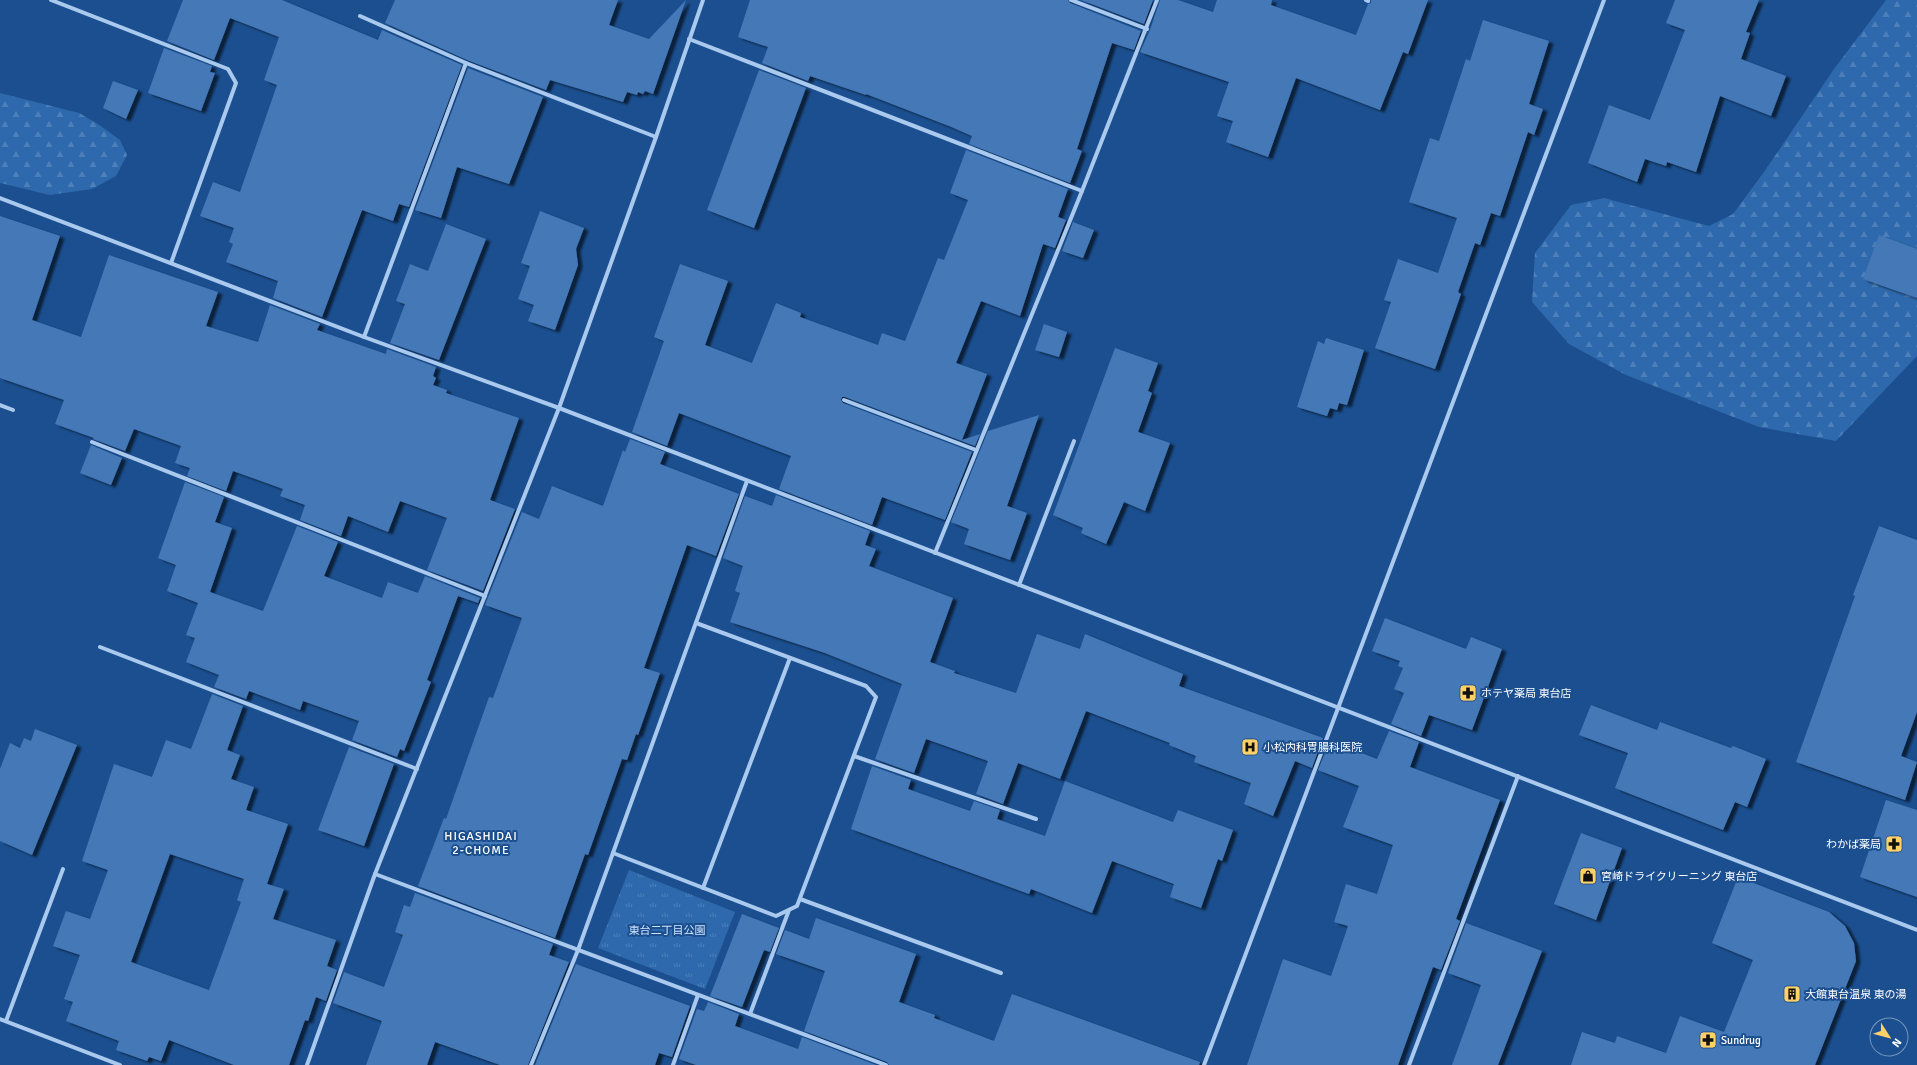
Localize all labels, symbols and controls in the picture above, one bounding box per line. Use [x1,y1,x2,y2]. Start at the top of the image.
pharmacy icon: ホテヤ薬局 東台店 [1458,683,1478,703]
place label: ホテヤ薬局 東台店 [1481,687,1571,700]
hospital icon: 小松内科胃腸科医院 [1240,737,1260,757]
place label: 小松内科胃腸科医院 [1263,741,1362,754]
district label: HIGASHIDAI 2-CHOME [444,829,518,858]
pharmacy icon: わかば薬局 [1884,834,1904,854]
place label: わかば薬局 [1826,838,1881,851]
shop icon: 宮崎ドライクリーニング 東台店 [1578,866,1598,886]
place label: 宮崎ドライクリーニング 東台店 [1601,870,1757,883]
park label: 東台二丁目公園 [629,924,706,937]
building icon: 大館東台温泉 東の湯 [1782,984,1802,1004]
place label: 大館東台温泉 東の湯 [1805,988,1906,1001]
north arrow [1869,1017,1909,1057]
pharmacy icon: Sundrug [1698,1030,1718,1050]
place label: Sundrug [1721,1034,1761,1047]
text: N [1889,1036,1904,1050]

